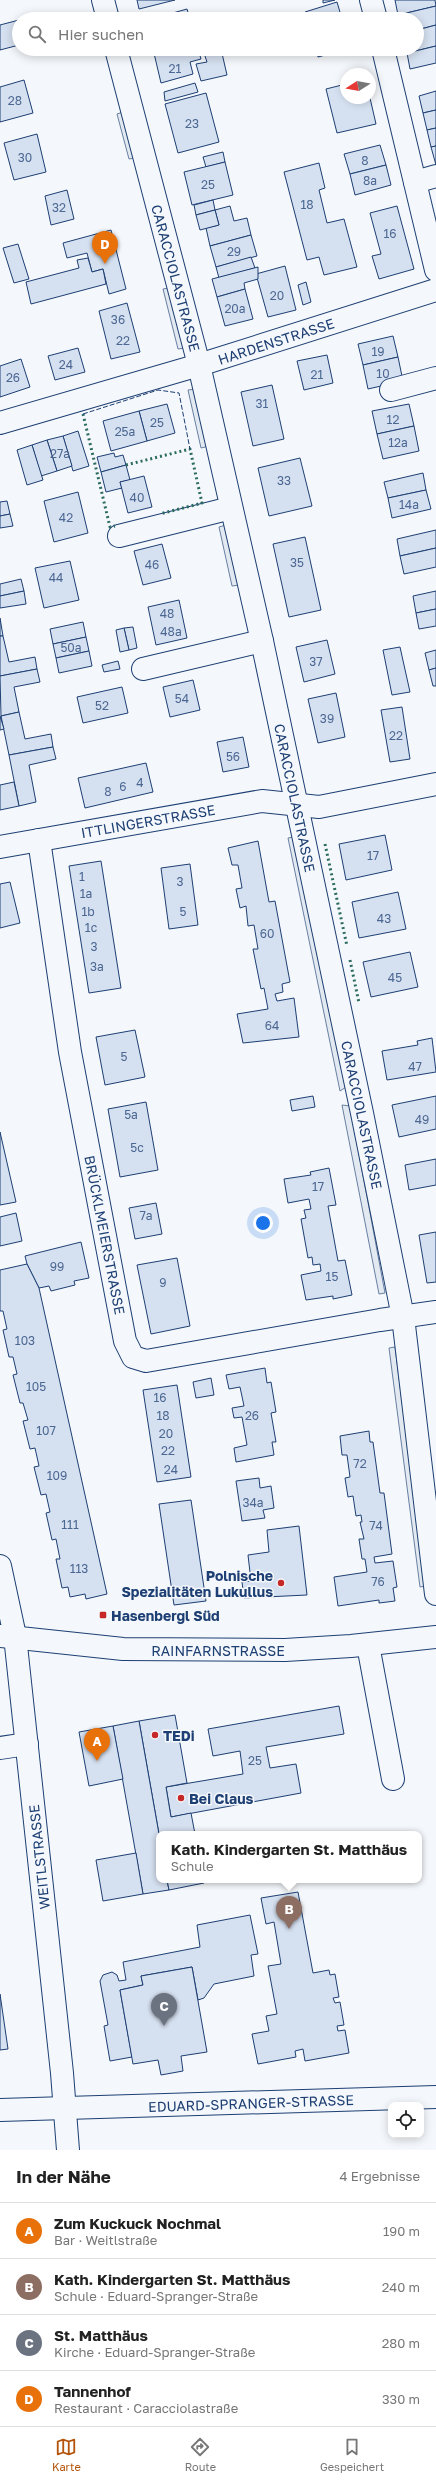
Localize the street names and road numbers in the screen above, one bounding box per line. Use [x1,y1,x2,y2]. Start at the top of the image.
street label: CARACCIOLASTRASSE [148,203,204,353]
street label: HARDENSTRASSE [216,314,336,368]
street label: CARACCIOLASTRASSE [271,722,319,874]
street label: ITTLINGERSTRASSE [80,801,216,841]
street label: CARACCIOLASTRASSE [338,1039,386,1191]
street label: BRÜCKLMEIERSTRASSE [81,1154,129,1316]
street label: RAINFARNSTRASSE [151,1642,285,1659]
street label: WEITLSTRASSE [25,1804,53,1910]
street label: EDUARD-SPRANGER-STRASSE [148,2091,354,2115]

